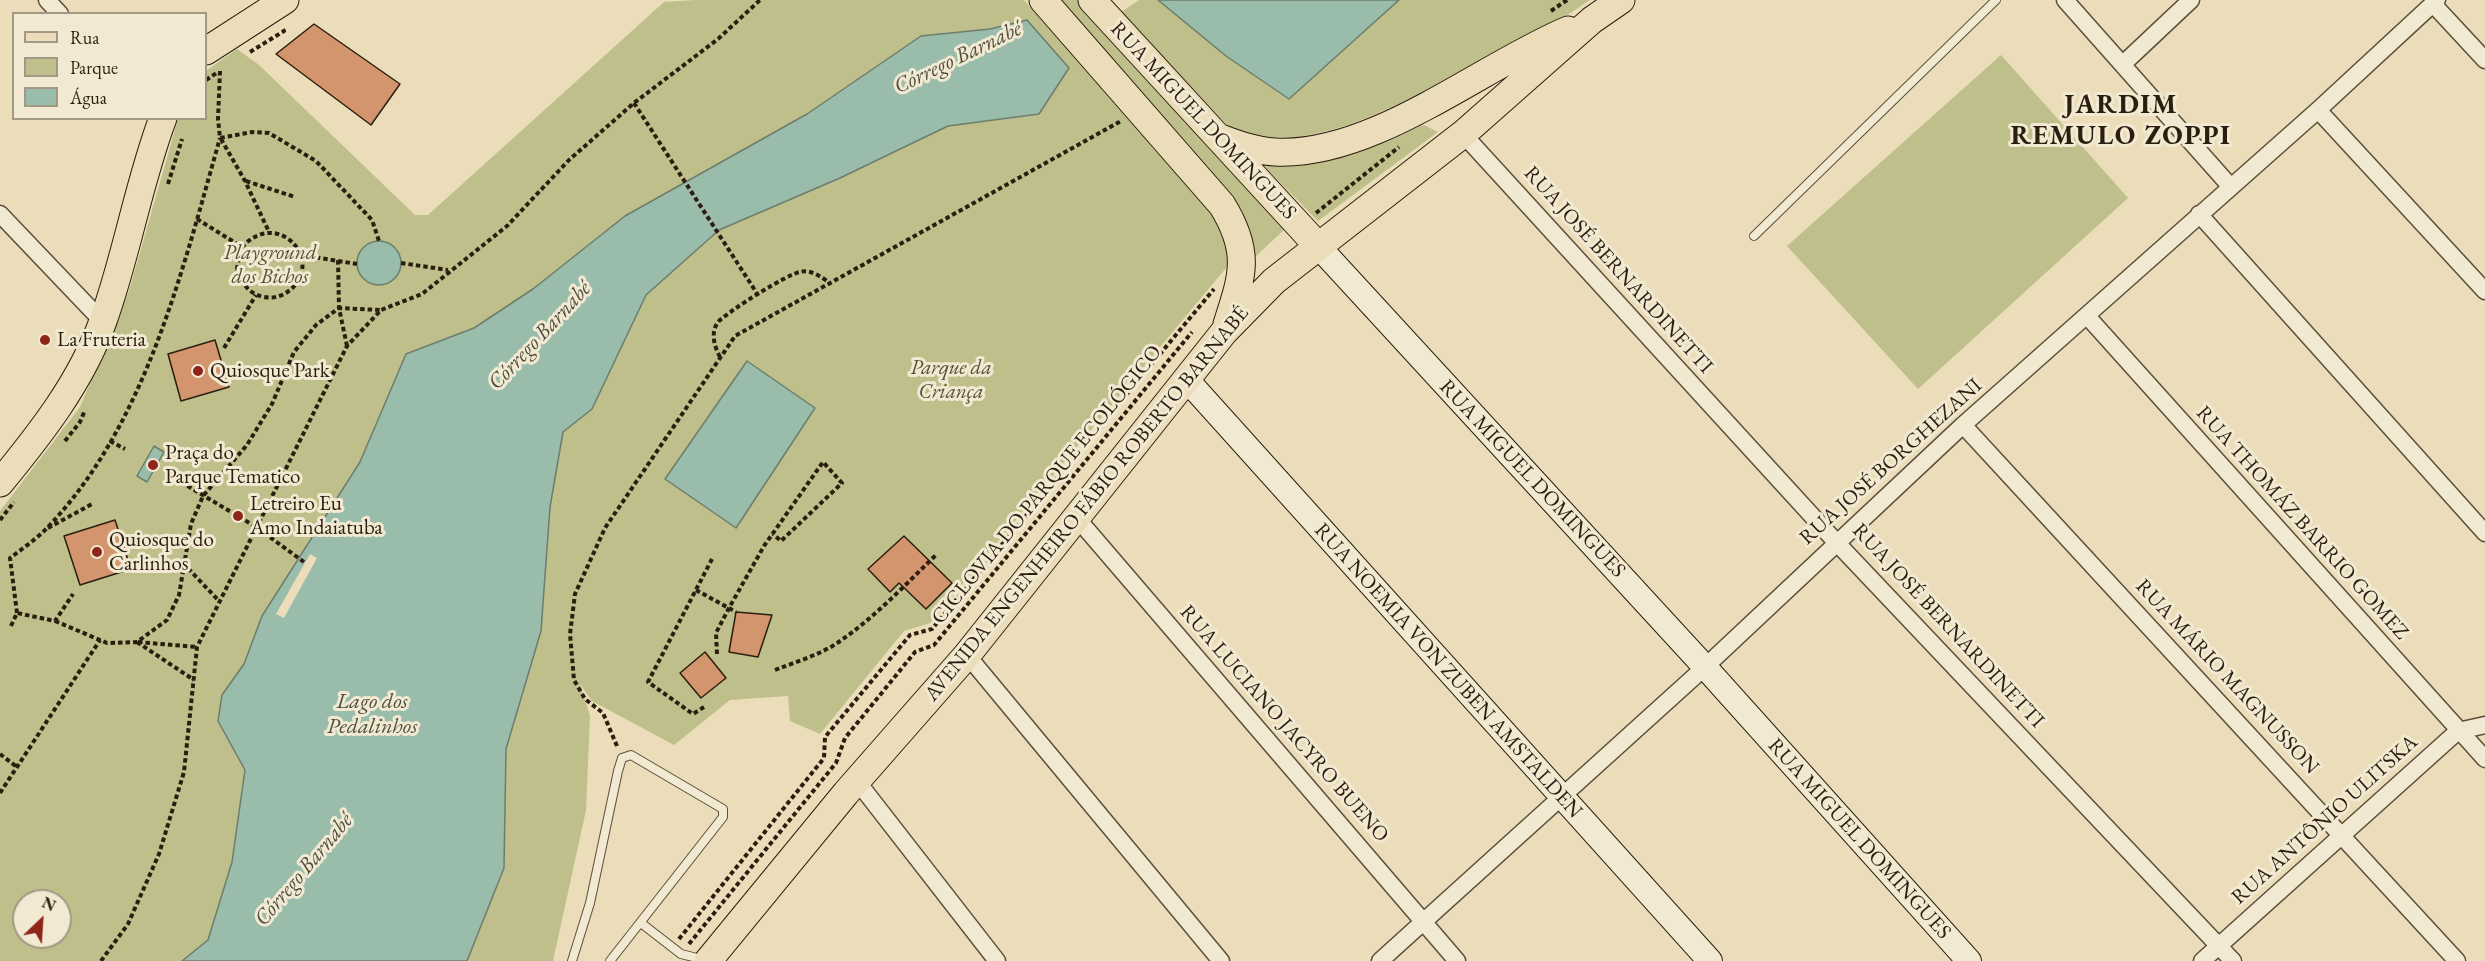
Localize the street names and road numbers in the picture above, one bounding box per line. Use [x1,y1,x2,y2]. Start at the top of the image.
street label: RUA MIGUEL DOMINGUES [1105,17,1301,225]
street label: RUA JOSÉ BERNARDINETTI [1518,161,1718,379]
street label: AVENIDA ENGENHEIRO FÁBIO ROBERTO BARNABÉ [920,301,1254,707]
street label: CICLOVIA DO PARQUE ECOLÓGICO [927,340,1167,630]
street label: RUA JOSÉ BORGHEZANI [1795,373,1987,551]
street label: RUA MIGUEL DOMINGUES [1434,375,1630,583]
street label: RUA THOMÁZ BARRIO GOMEZ [2190,401,2414,645]
street label: RUA NOEMIA VON ZUBEN AMSTALDEN [1309,518,1587,824]
street label: RUA JOSÉ BERNARDINETTI [1847,519,2049,733]
street label: RUA MÁRIO MAGNUSSON [2130,574,2324,780]
street label: RUA LUCIANO JACYRO BUENO [1174,600,1394,848]
street label: RUA ANTÔNIO ULITSKA [2227,730,2423,910]
street label: RUA MIGUEL DOMINGUES [1762,733,1956,945]

